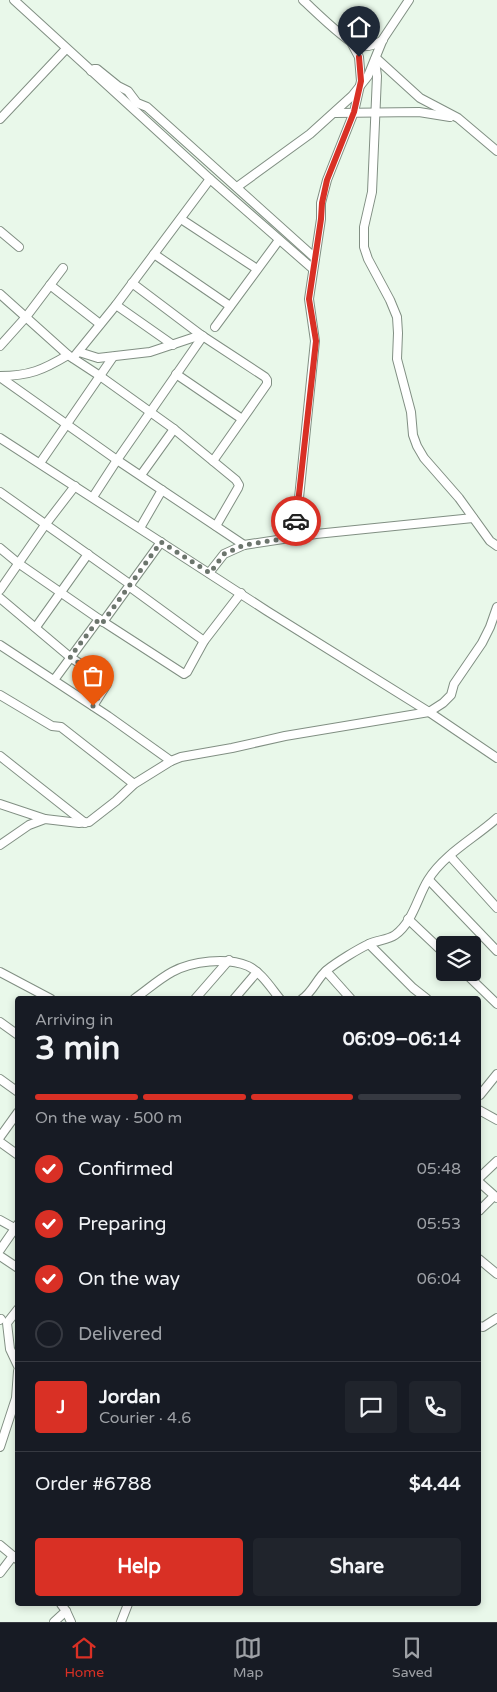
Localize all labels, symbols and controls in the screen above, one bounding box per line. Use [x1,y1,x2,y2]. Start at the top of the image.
pin [338,6,380,57]
icon: home [345,13,373,41]
courier [271,496,321,546]
icon: car [282,507,310,535]
pin [72,655,114,706]
icon: bag [79,662,107,690]
map controls [436,936,481,981]
button: layers [436,936,481,981]
text: Arriving in [35,1010,113,1030]
text: 06:09–06:14 [343,1028,461,1050]
text: 3 min [35,1030,120,1068]
text: On the way · 500 m [35,1108,182,1128]
icon: check [35,1155,63,1183]
text: Confirmed [78,1158,173,1180]
text: 05:48 [417,1159,461,1179]
icon: check [35,1210,63,1238]
text: Preparing [78,1213,167,1235]
text: 05:53 [417,1214,461,1234]
icon: check [35,1265,63,1293]
text: On the way [78,1268,180,1290]
text: 06:04 [417,1269,461,1289]
text: Delivered [78,1323,163,1345]
button: chat [345,1381,397,1433]
button: phone [409,1381,461,1433]
text: Jordan [99,1386,161,1408]
text: J [57,1396,65,1418]
text: Courier · 4.6 [99,1408,191,1428]
text: Order #6788 [35,1473,152,1495]
text: $4.44 [409,1473,461,1495]
button: Help [35,1538,243,1596]
button: Share [253,1538,461,1596]
tab: Home [64,1634,104,1681]
tab: Map [233,1634,263,1681]
tab: Saved [392,1634,433,1681]

